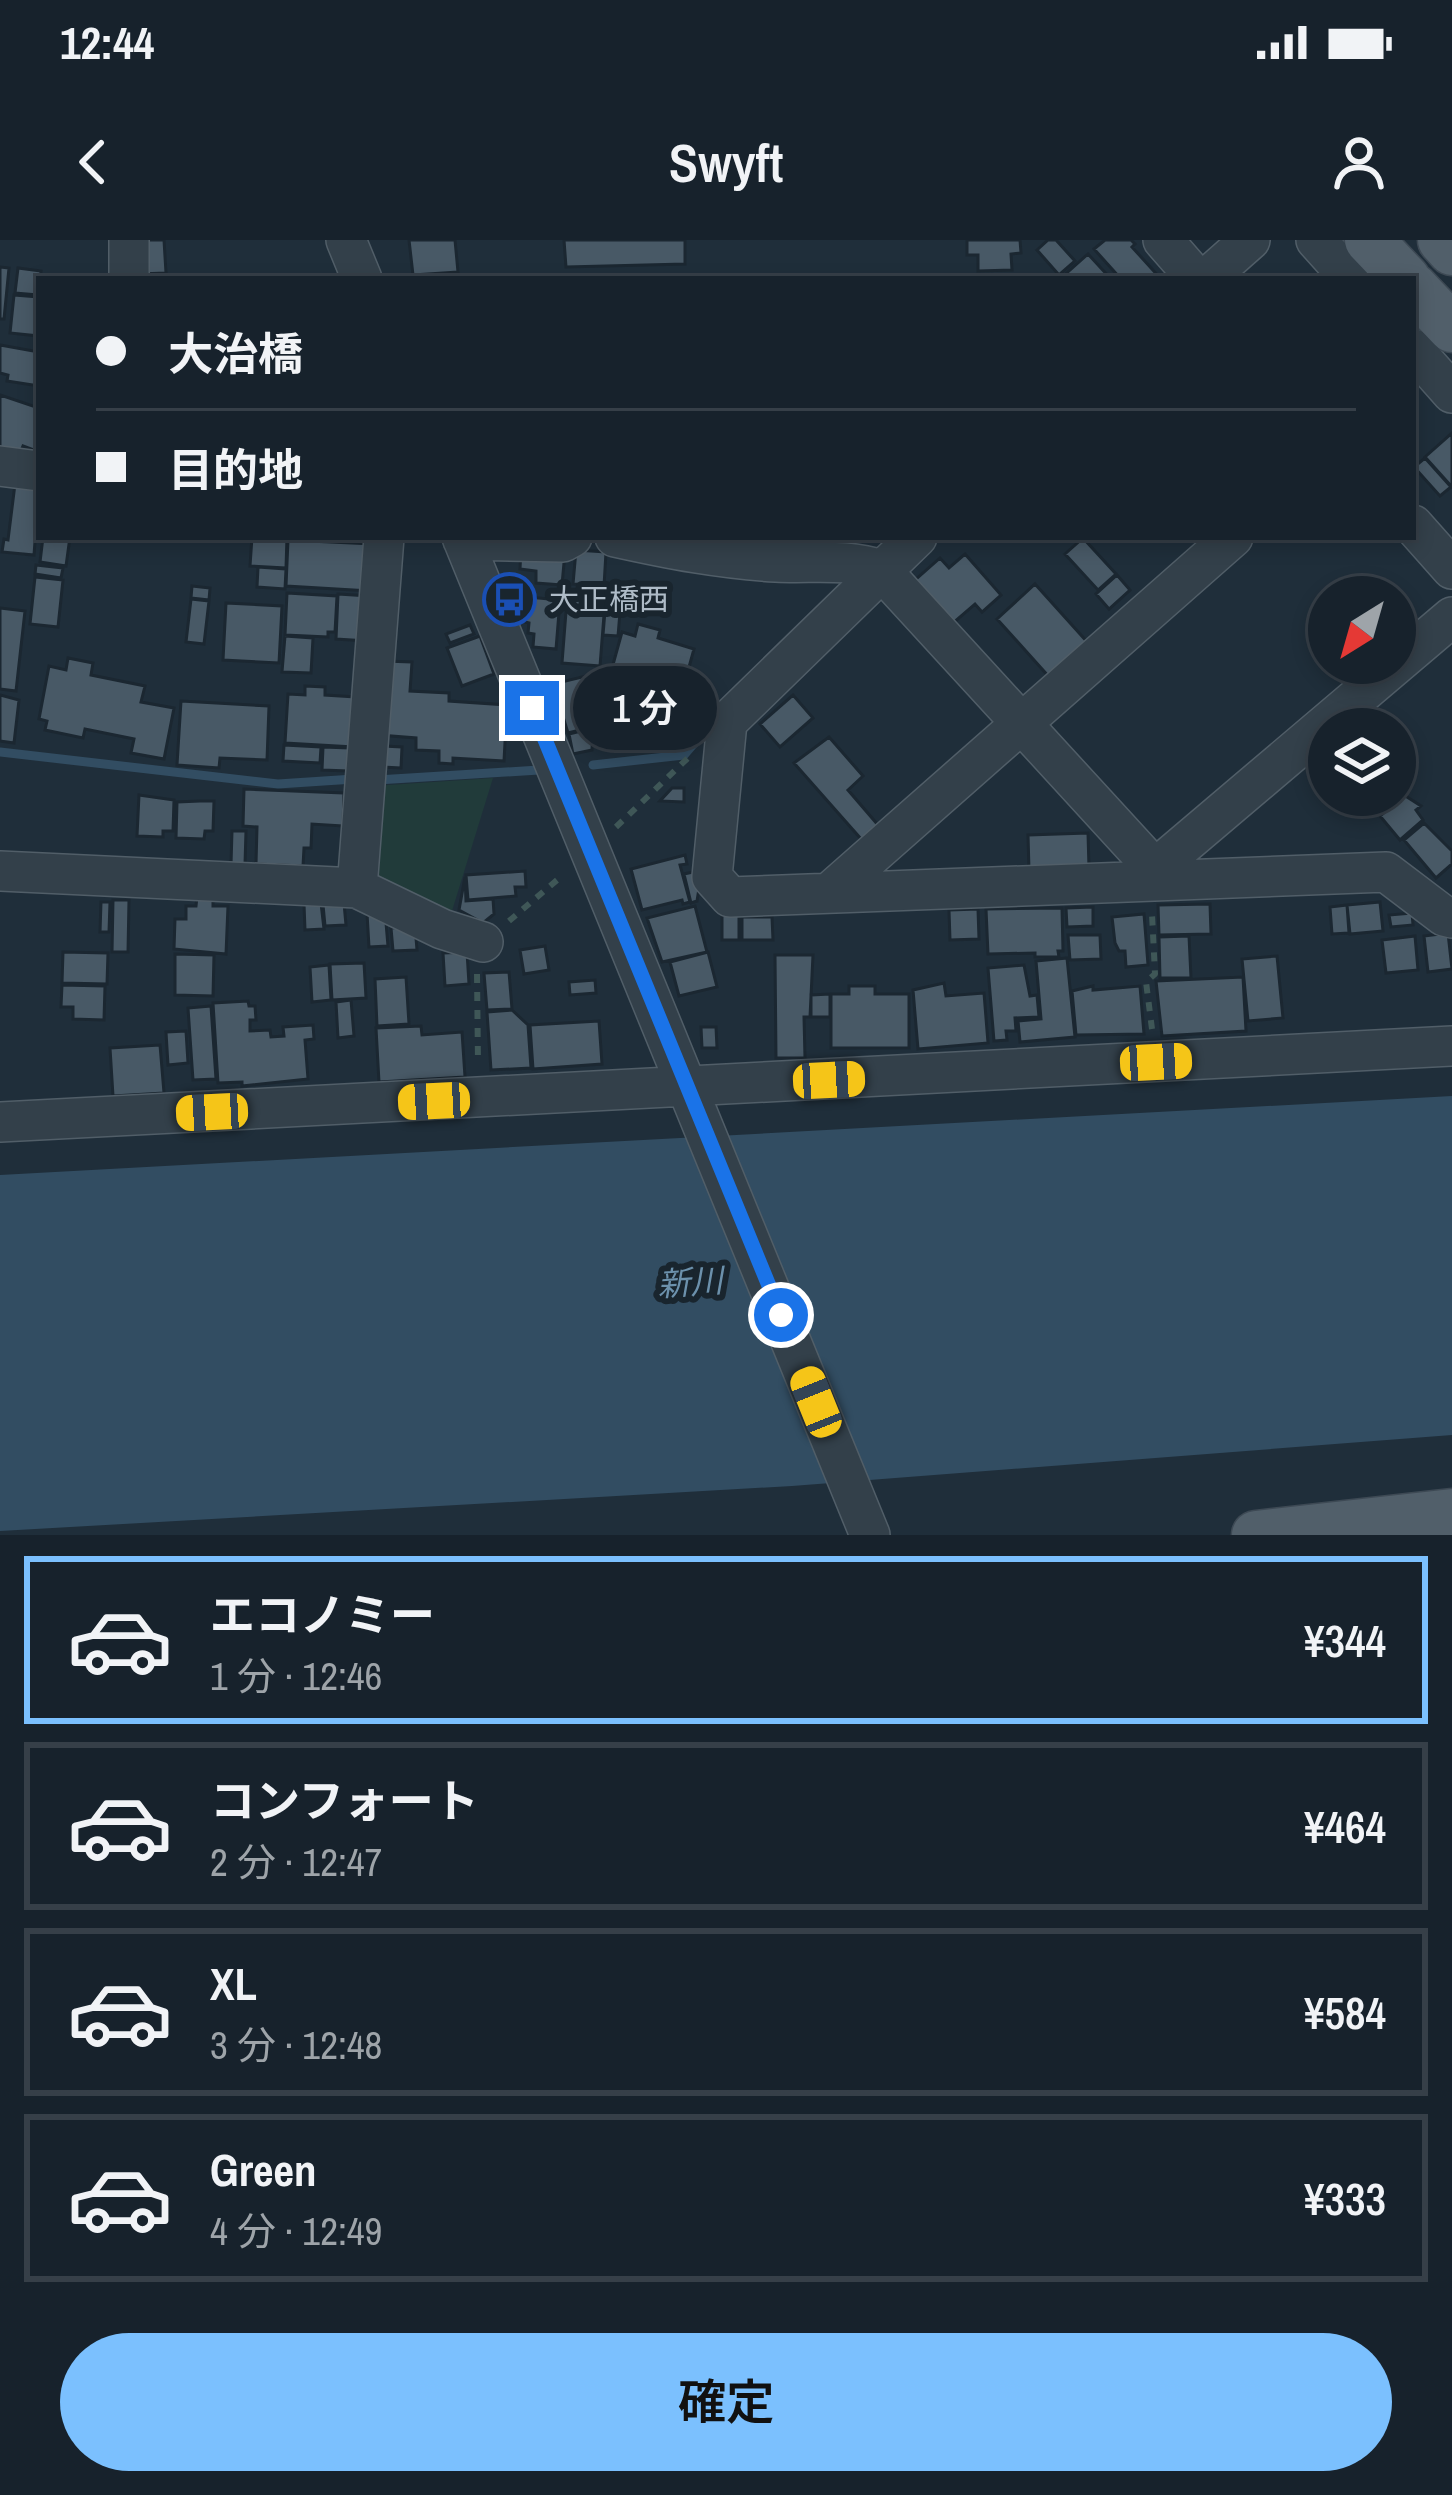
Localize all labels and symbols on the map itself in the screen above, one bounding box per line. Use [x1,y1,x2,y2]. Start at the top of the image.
bus stop icon: 大正橋西 [482,571,538,627]
north arrow [1308,576,1416,684]
place label: 大正橋西 [549,579,669,619]
callout: 1 分 [574,666,718,750]
route end [505,681,559,735]
car [1119,1042,1193,1082]
car [792,1060,866,1100]
car [397,1081,471,1121]
car [175,1092,249,1132]
water label: 新川 [656,1258,727,1306]
route start [754,1288,808,1342]
car [786,1362,846,1442]

